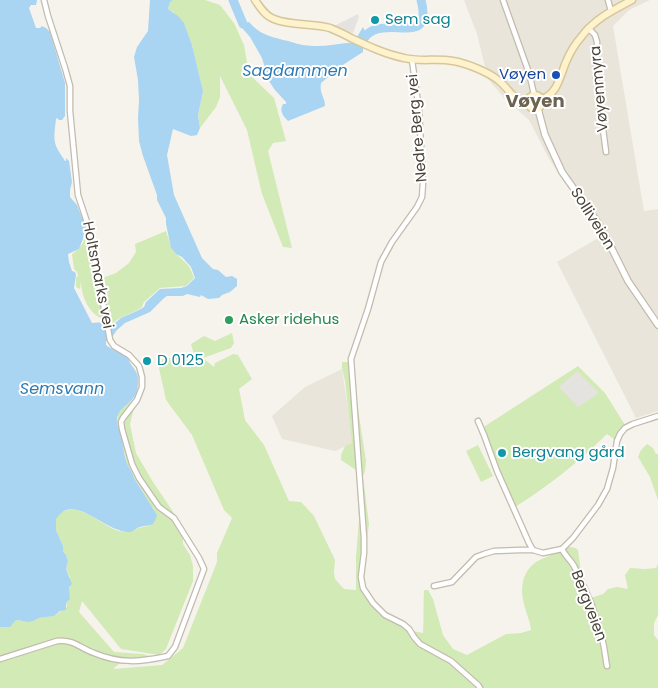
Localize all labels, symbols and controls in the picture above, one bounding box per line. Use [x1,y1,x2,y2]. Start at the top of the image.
place label: Sem sag [385,11,451,29]
marker: Sem sag [369,14,381,26]
street label: Vøyenmyra [587,45,613,133]
water label: Sagdammen [242,62,348,82]
place label: Vøyen [499,66,546,84]
marker: Vøyen [550,69,562,81]
street label: Nedre Berg vei [404,73,432,183]
district label: Vøyen [505,91,565,113]
street label: Solliveien [566,185,618,253]
street label: Holtsmarks vei [78,220,116,330]
place label: Asker ridehus [239,311,339,329]
marker: Asker ridehus [223,314,235,326]
place label: D 0125 [157,352,204,370]
marker: D 0125 [141,355,153,367]
water label: Semsvann [20,380,104,400]
place label: Bergvang gård [512,444,625,462]
marker: Bergvang gård [496,447,508,459]
street label: Bergveien [566,568,610,644]

